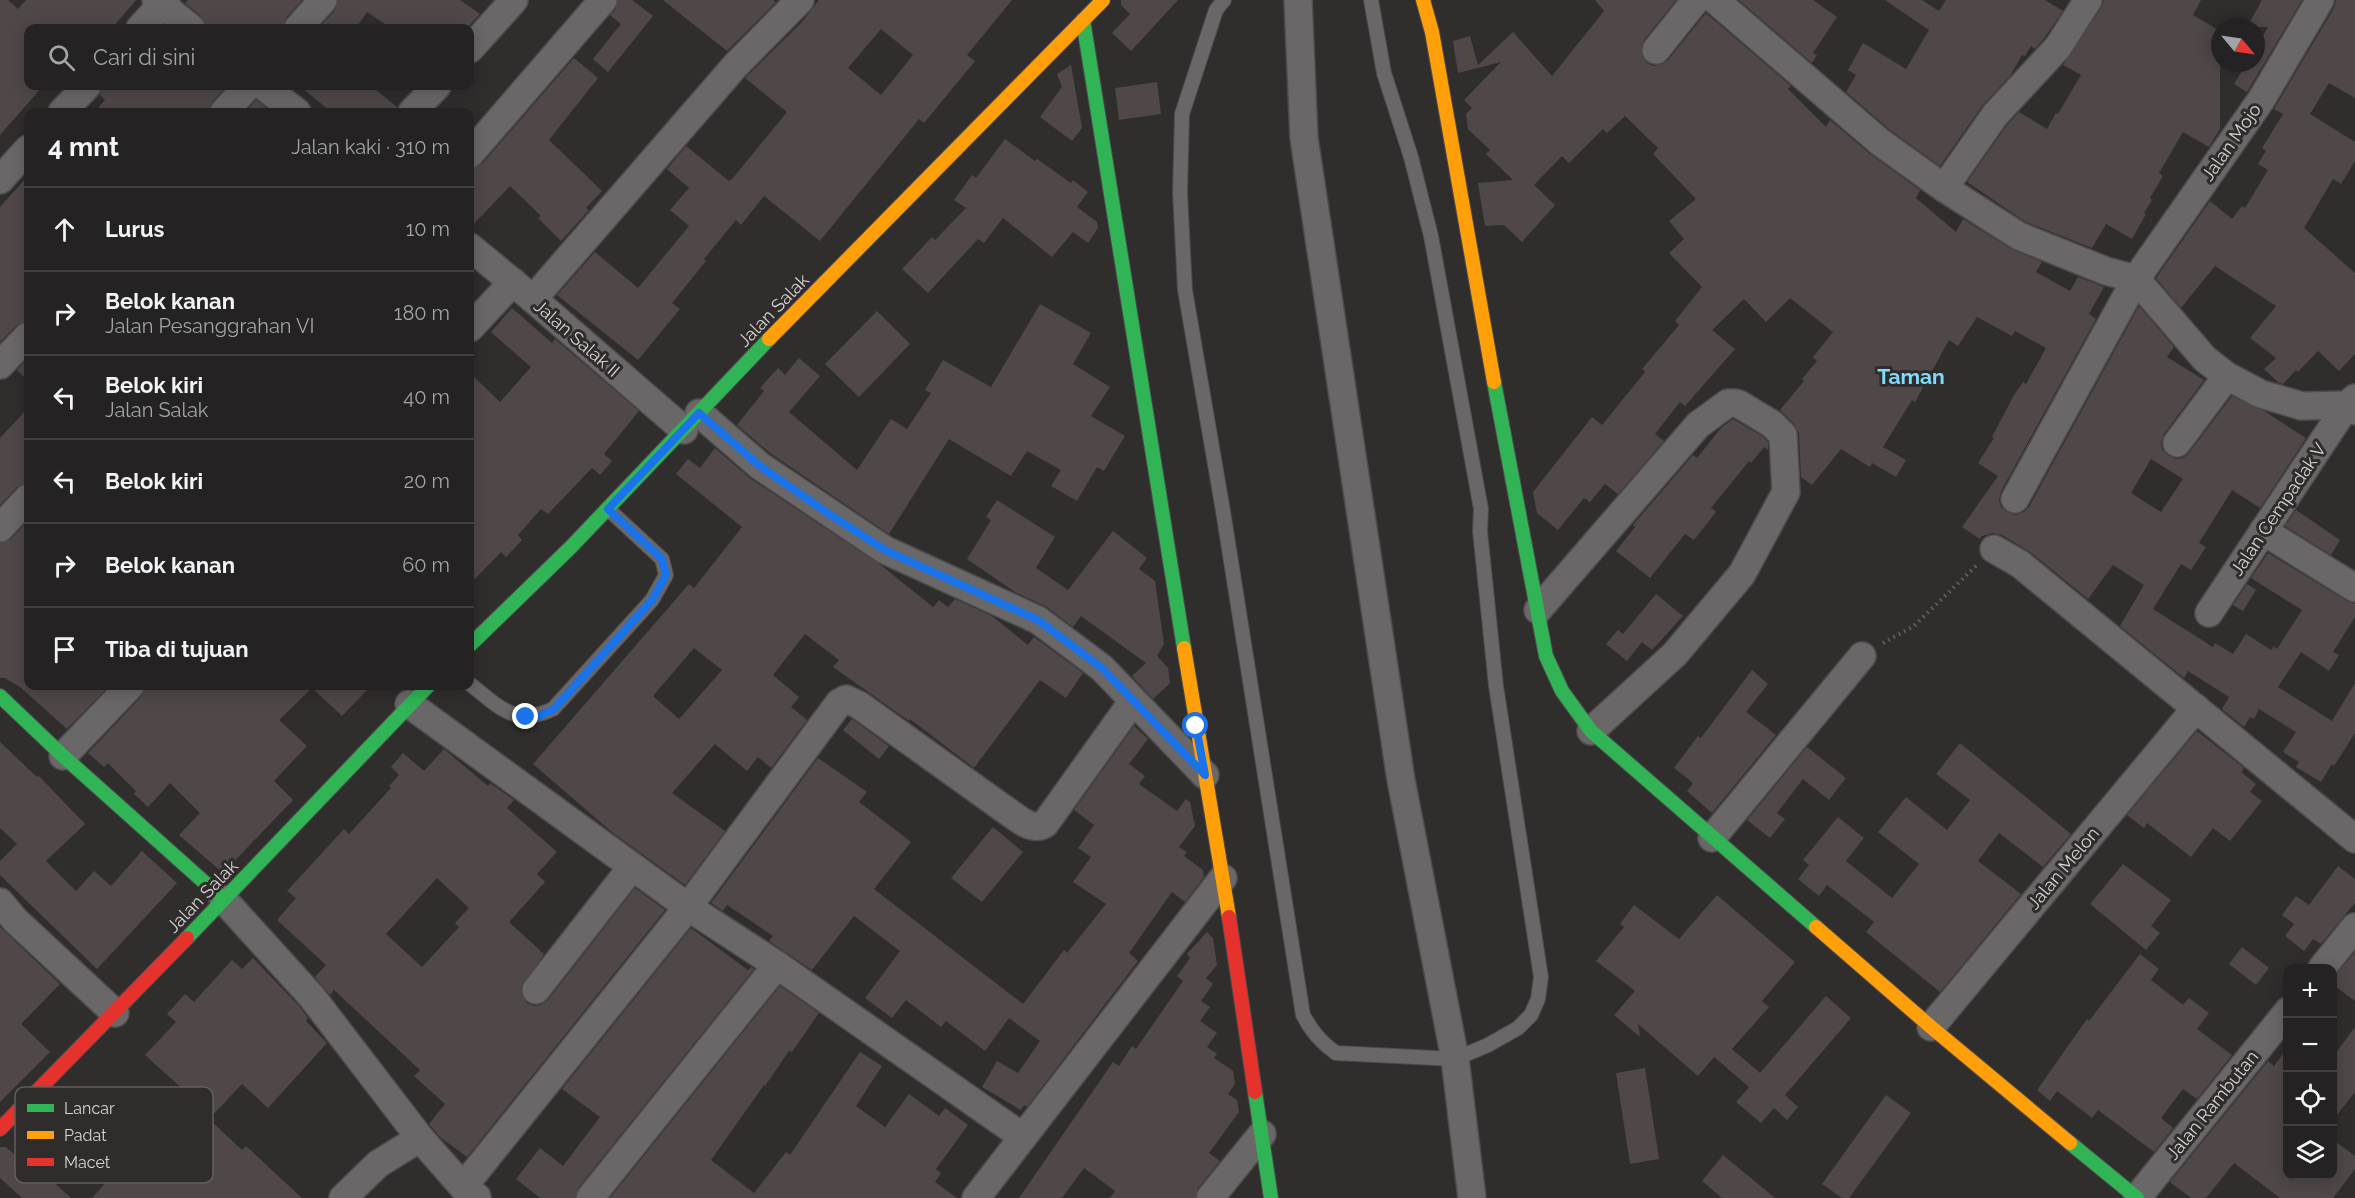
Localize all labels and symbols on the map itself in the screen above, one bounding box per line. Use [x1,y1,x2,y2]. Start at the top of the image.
north arrow [2211,18,2265,72]
street label: Jalan Mojo [2197,99,2265,185]
street label: Jalan Salak [733,269,813,351]
street label: Jalan Salak II [530,295,624,381]
district label: Taman [1877,364,1945,389]
street label: Jalan Cempadak V [2226,439,2330,579]
route end [512,703,538,729]
route start [1182,712,1208,738]
street label: Jalan Melon [2023,823,2103,913]
street label: Jalan Salak [162,855,242,937]
street label: Jalan Rambutan [2162,1046,2262,1164]
legend [15,1087,213,1183]
text: Lancar [64,1099,115,1118]
text: Padat [64,1126,107,1145]
text: Macet [64,1153,111,1172]

